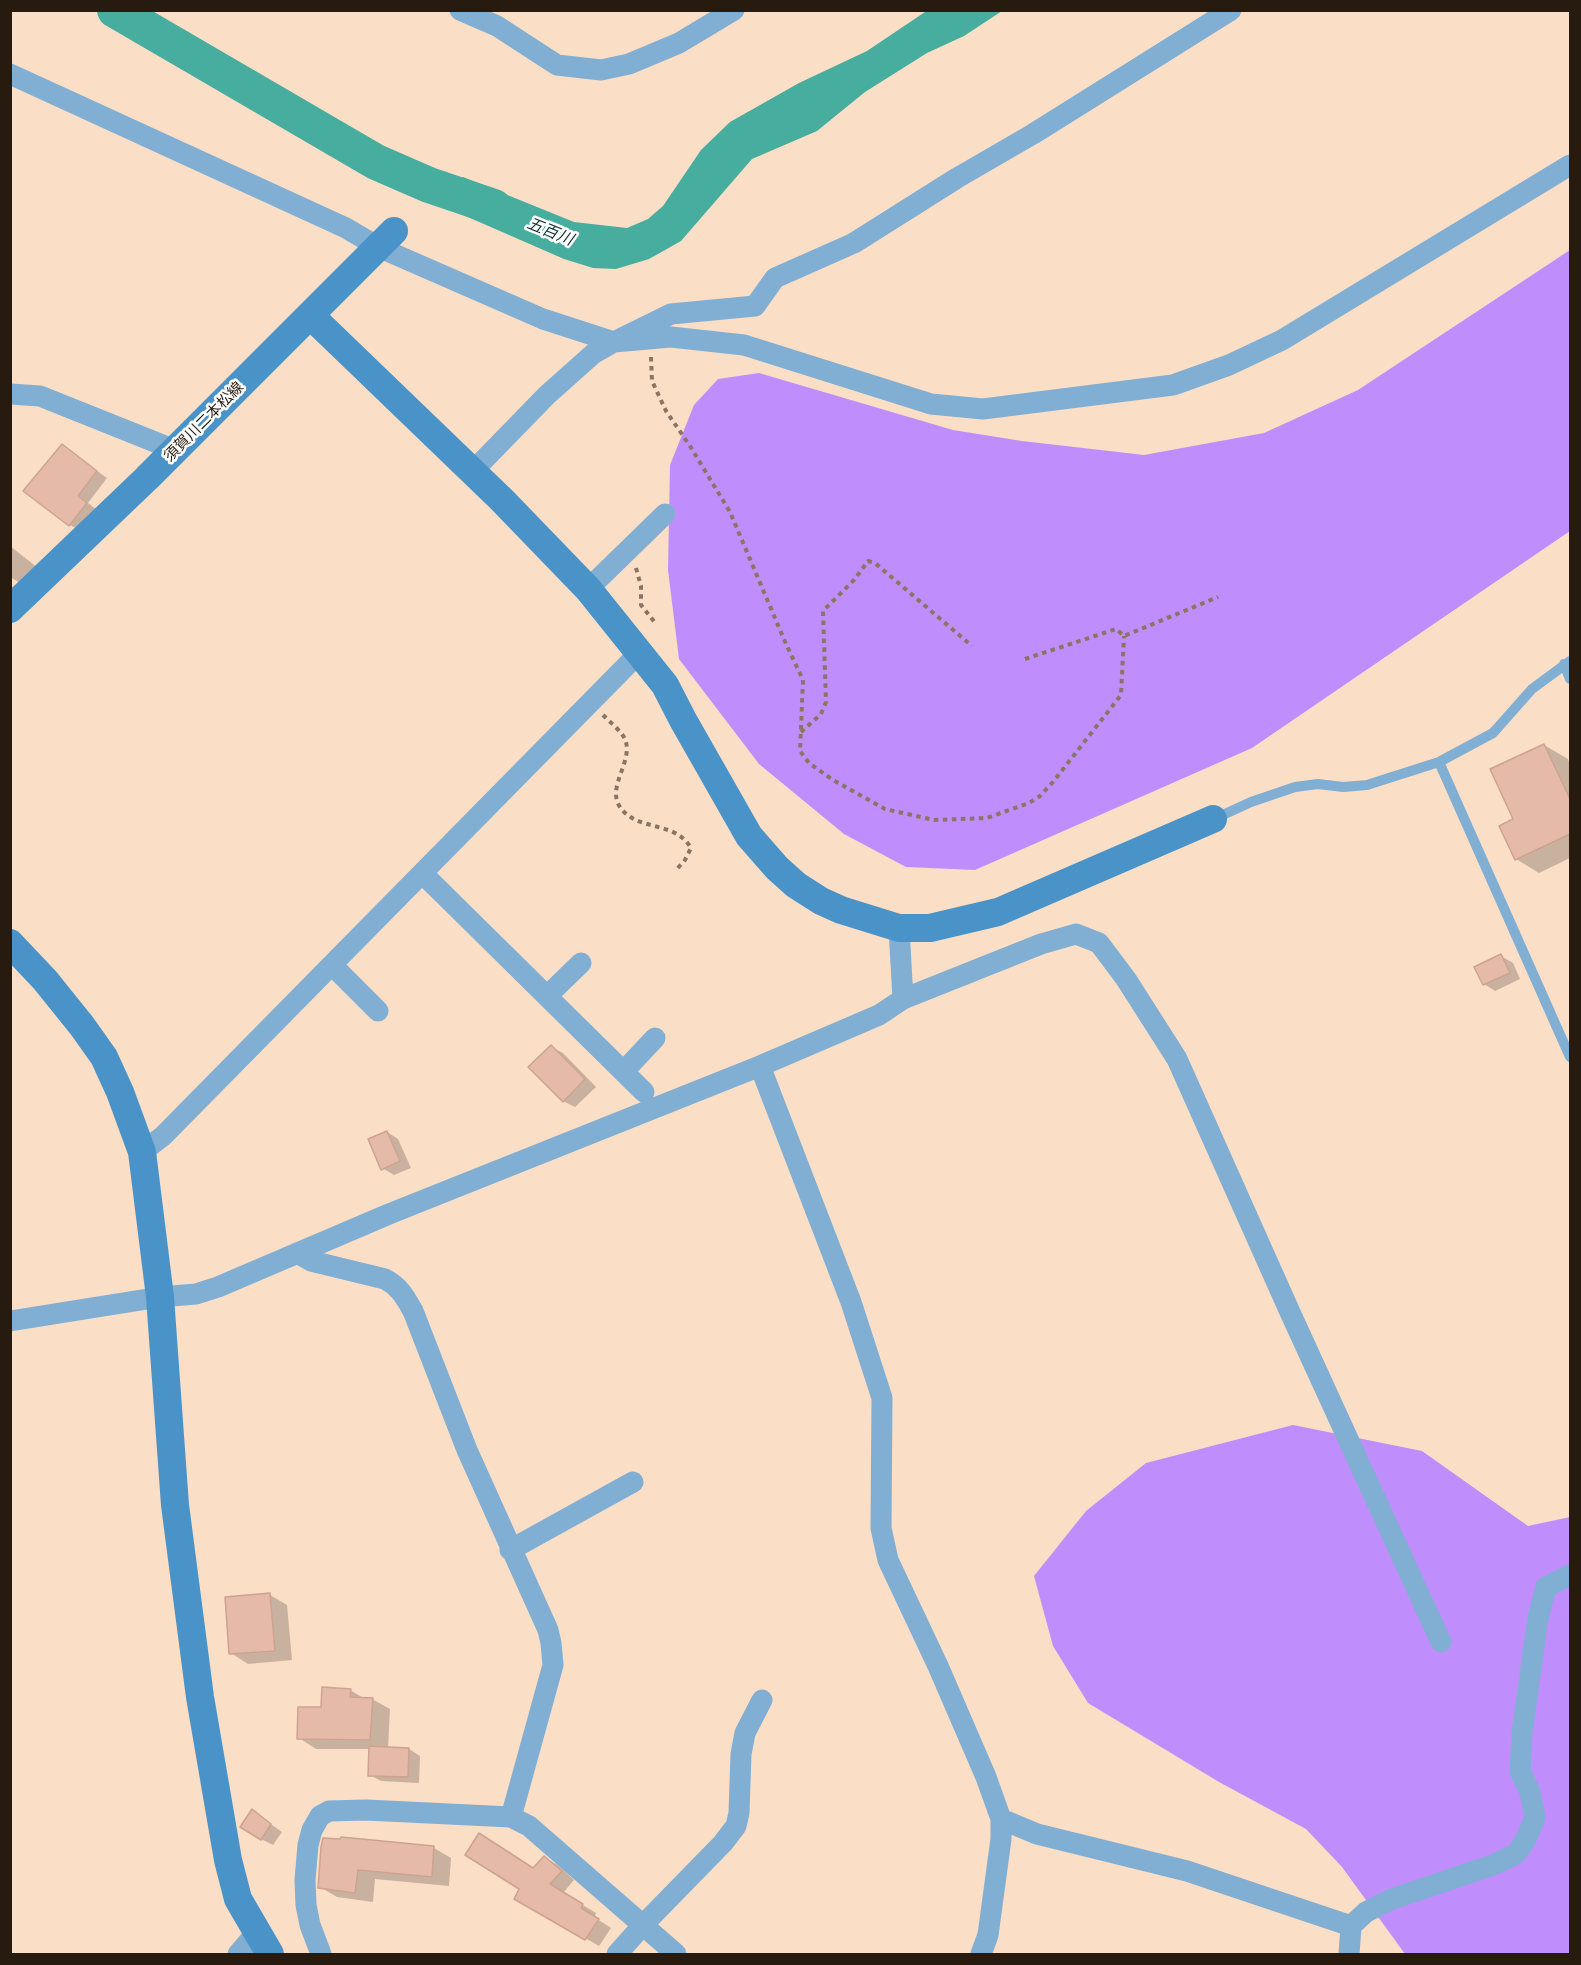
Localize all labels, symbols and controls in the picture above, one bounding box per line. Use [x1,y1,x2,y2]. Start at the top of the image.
water label: 五百川 [524,214,576,250]
street label: 須賀川二本松線 [161,379,247,465]

